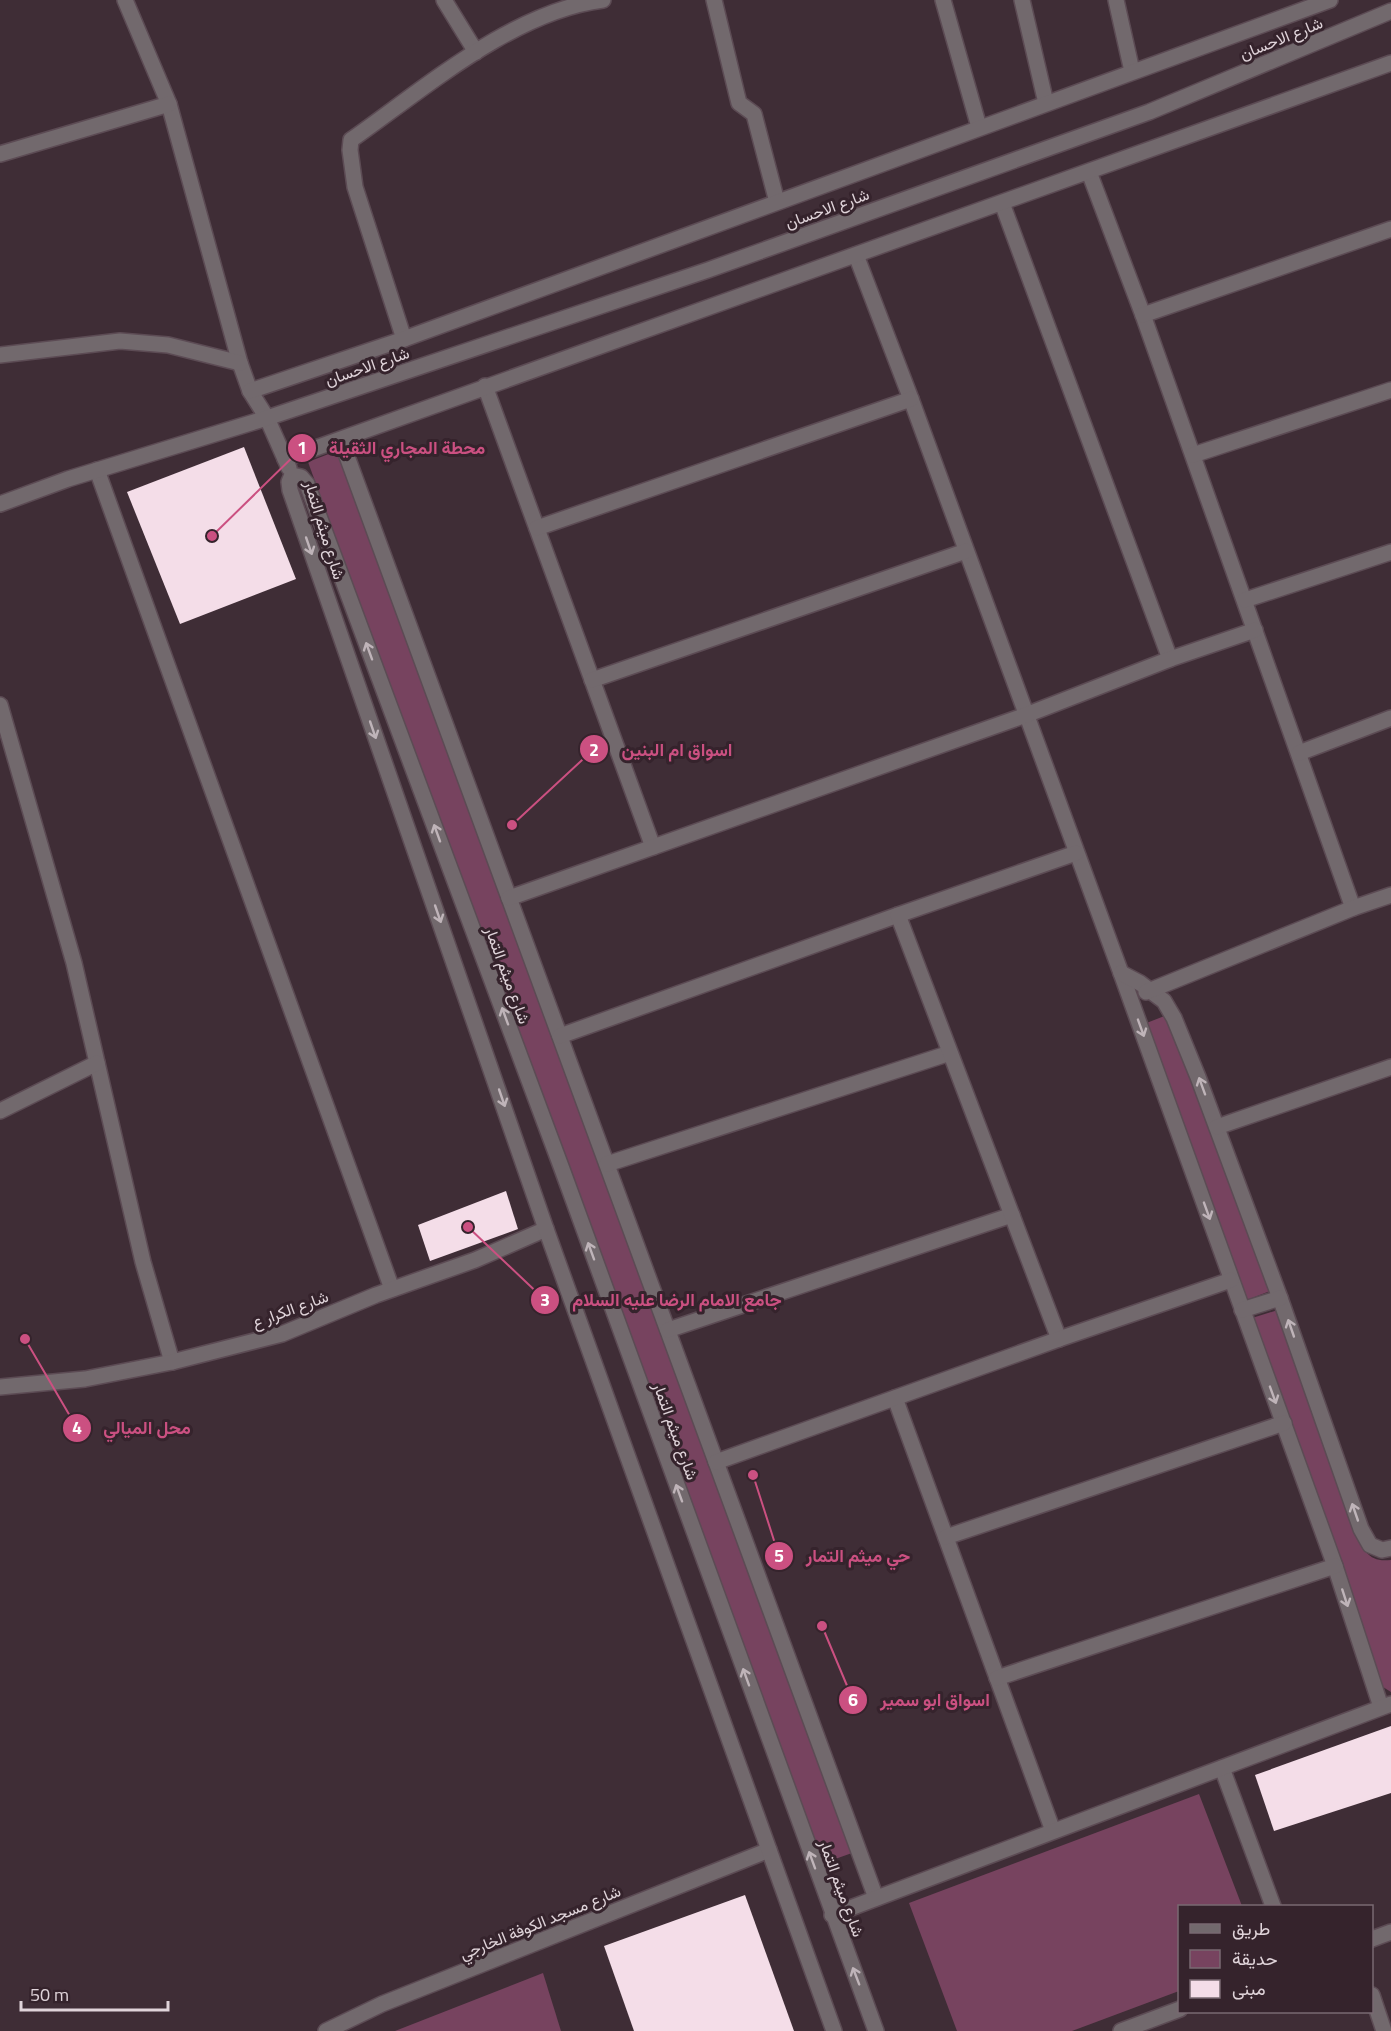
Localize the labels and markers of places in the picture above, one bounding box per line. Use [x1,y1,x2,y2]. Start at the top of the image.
callout: محطة المجاري الثقيلة [287,430,498,466]
callout: اسواق ام البنين [579,731,744,767]
callout: جامع الامام الرضا عليه السلام [530,1282,793,1318]
callout: محل الميالي [62,1410,203,1446]
callout: حي ميثم التمار [764,1538,922,1574]
callout: اسواق ابو سمير [838,1682,1001,1718]

